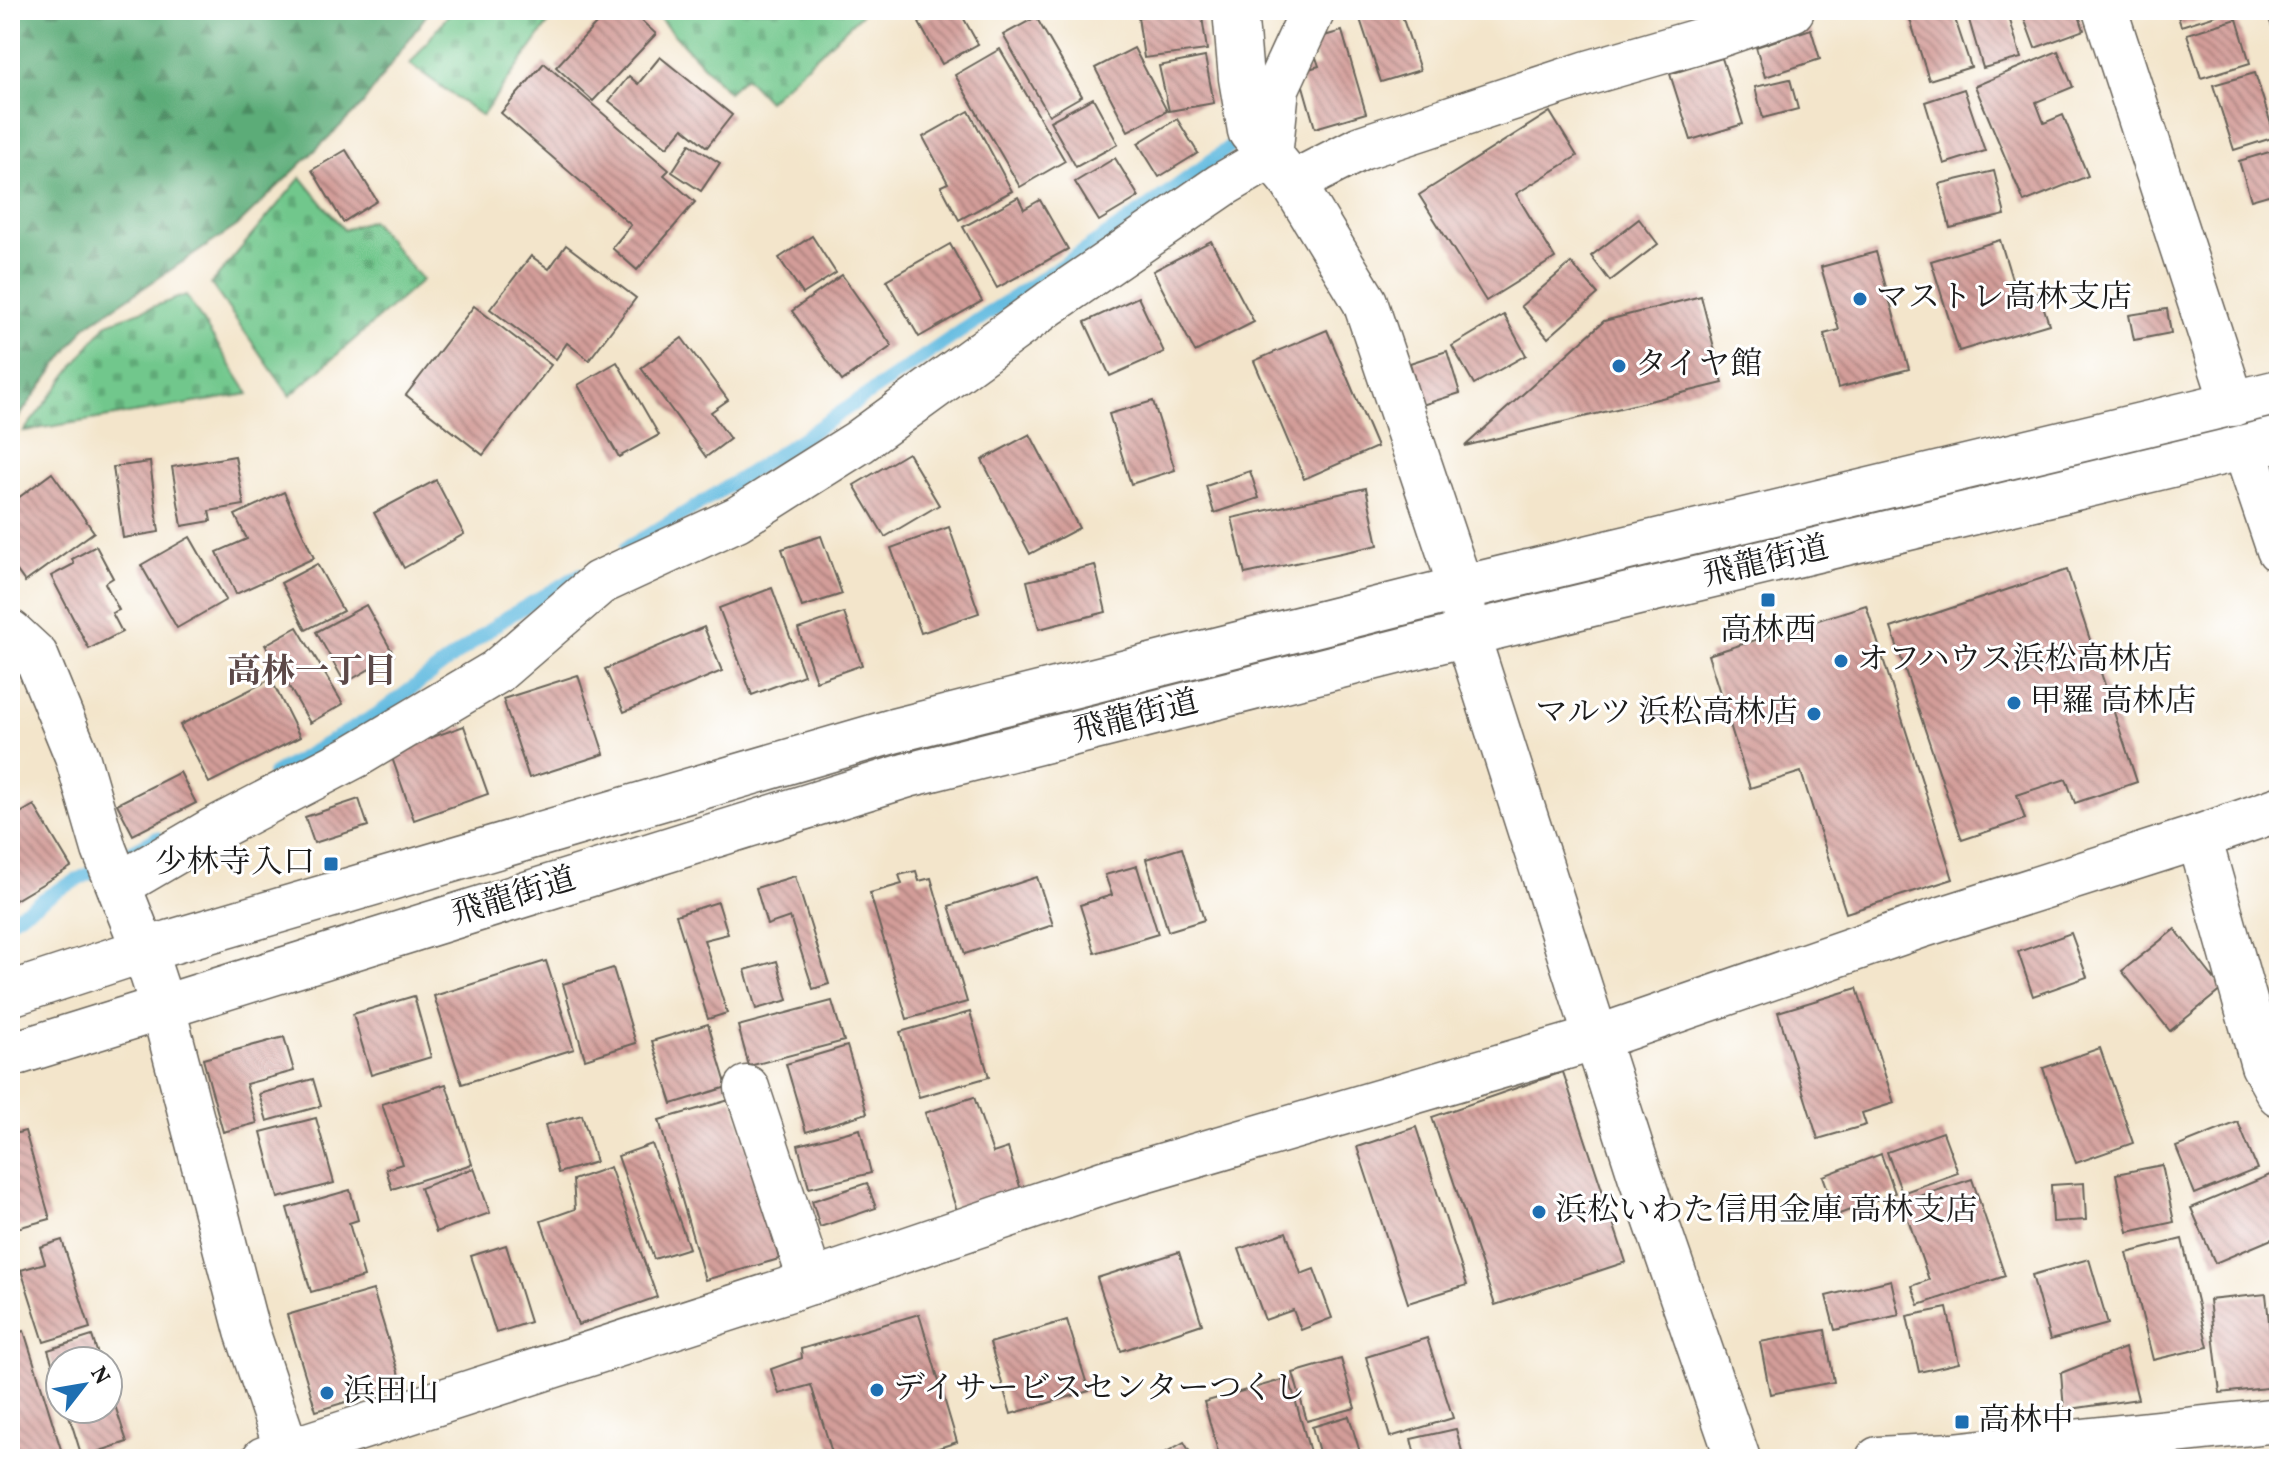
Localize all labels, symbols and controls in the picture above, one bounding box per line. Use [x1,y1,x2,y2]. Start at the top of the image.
place label: マストレ高林支店 [1876,277,2132,321]
marker: マストレ高林支店 [1851,290,1869,308]
place label: タイヤ館 [1635,344,1762,388]
marker: タイヤ館 [1610,357,1628,375]
street label: 飛龍街道 [1699,527,1833,599]
marker: 高林西 [1759,591,1777,609]
place label: 高林西 [1720,610,1816,654]
place label: オフハウス浜松高林店 [1857,639,2173,683]
district label: 高林一丁目 [227,650,397,697]
marker: オフハウス浜松高林店 [1832,652,1850,670]
street label: 飛龍街道 [1069,681,1203,755]
place label: 甲羅 高林店 [2030,681,2196,725]
place label: マルツ 浜松高林店 [1536,692,1798,736]
marker: 甲羅 高林店 [2005,694,2023,712]
marker: マルツ 浜松高林店 [1805,705,1823,723]
place label: 少林寺入口 [155,842,315,886]
marker: 少林寺入口 [322,855,340,873]
street label: 飛龍街道 [446,858,582,938]
place label: 浜松いわた信用金庫 高林支店 [1555,1190,1977,1234]
marker: 浜松いわた信用金庫 高林支店 [1530,1203,1548,1221]
north arrow [44,1345,124,1425]
text: N [82,1361,116,1391]
place label: デイサービスセンターつくし [893,1368,1305,1412]
place label: 浜田山 [343,1371,439,1415]
marker: デイサービスセンターつくし [868,1381,886,1399]
marker: 浜田山 [318,1384,336,1402]
place label: 高林中 [1978,1400,2074,1444]
marker: 高林中 [1953,1413,1971,1431]

